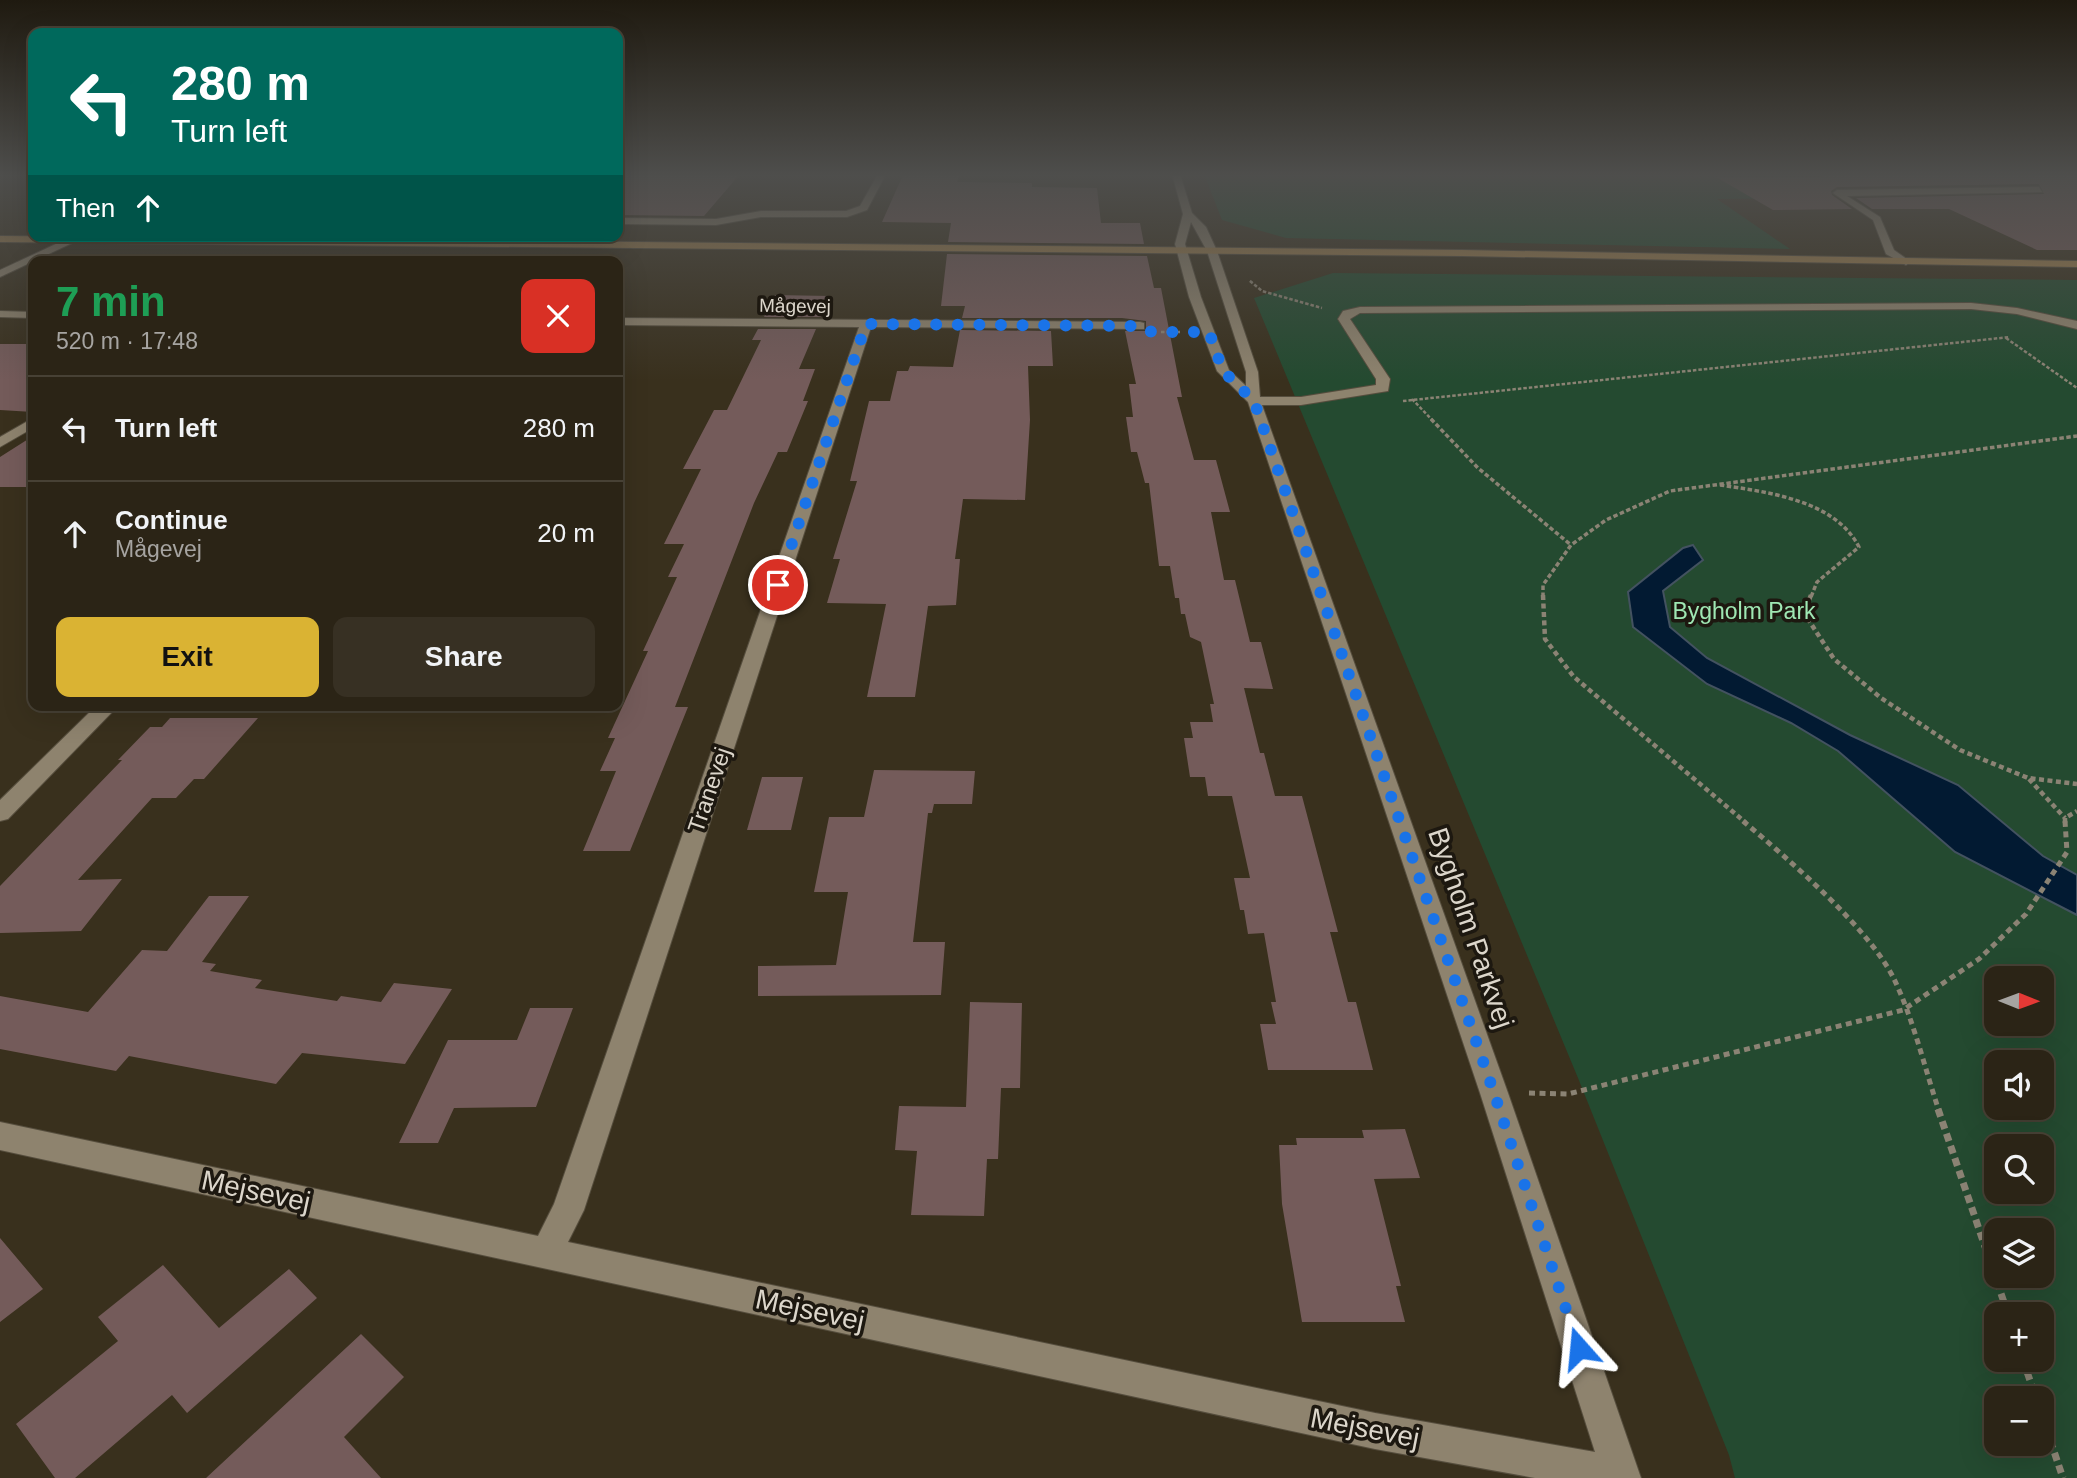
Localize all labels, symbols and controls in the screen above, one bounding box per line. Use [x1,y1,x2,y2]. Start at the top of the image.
icon: left [56,56,147,147]
text: 280 m [171,56,310,110]
text: Turn left [171,113,287,149]
icon: ahead [129,189,167,227]
text: Then [56,193,115,223]
text: 7 min [56,278,166,325]
button: close [521,279,595,353]
street label: Mågevej [759,295,831,317]
text: 520 m · 17:48 [56,328,198,354]
icon: left [56,410,94,448]
text: Turn left [115,413,217,443]
text: 280 m [523,413,595,443]
text: Continue [115,505,228,535]
icon: ahead [56,515,94,553]
text: 20 m [537,518,595,548]
text: Mågevej [115,536,202,562]
pin [748,555,808,615]
icon: arrive [759,566,797,604]
park label: Bygholm Park [1672,598,1816,624]
button: Exit [56,617,319,697]
button: Share [333,617,595,697]
street label: Tranevej [682,744,736,836]
street label: Bygholm Parkvej [1422,824,1520,1032]
north arrow [1984,966,2054,1036]
map controls [1984,966,2054,1456]
button: sound [1984,1050,2054,1120]
button: search [1984,1134,2054,1204]
street label: Mejsevej [199,1164,313,1218]
button: layers [1984,1218,2054,1288]
street label: Mejsevej [753,1283,867,1337]
button: + [1984,1302,2054,1372]
position arrow [1542,1311,1616,1385]
button: − [1984,1386,2054,1456]
street label: Mejsevej [1308,1402,1422,1454]

